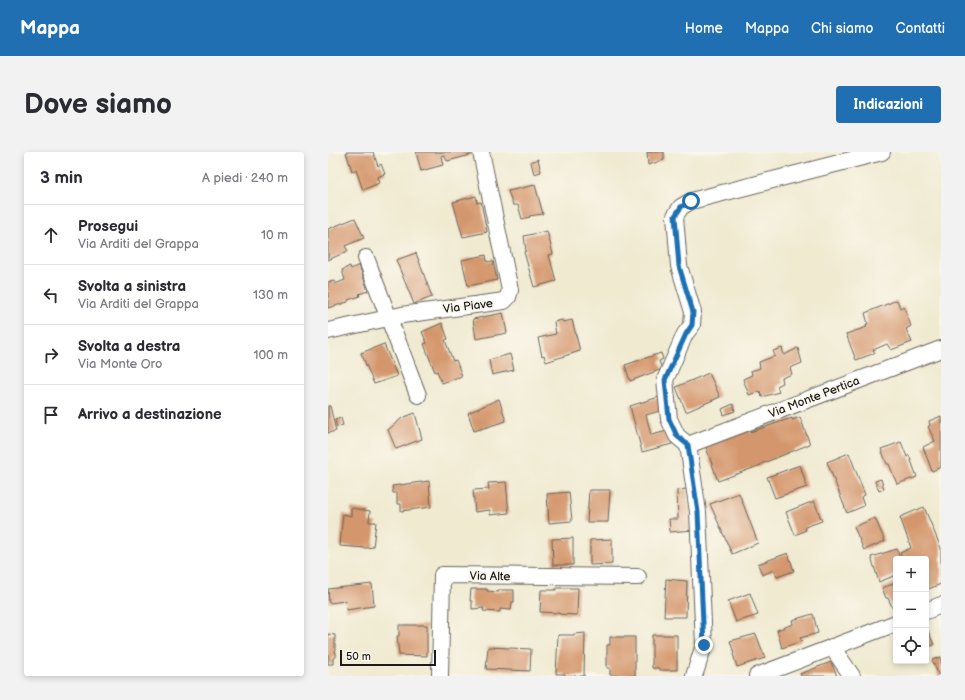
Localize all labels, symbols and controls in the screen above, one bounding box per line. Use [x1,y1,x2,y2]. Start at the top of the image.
text: Mappa [20,17,80,40]
text: Home [685,20,723,37]
text: Mappa [745,20,789,37]
text: Chi siamo [811,20,874,37]
text: Contatti [896,20,945,37]
button: Indicazioni [836,86,941,123]
text: Dove siamo [24,88,172,121]
text: 3 min [40,168,83,188]
text: A piedi · 240 m [202,170,288,186]
route start [682,192,700,210]
text: Prosegui [78,217,138,236]
icon: ahead [40,224,62,246]
text: 10 m [261,227,288,243]
text: Via Arditi del Grappa [78,236,199,252]
text: Svolta a sinistra [78,277,186,296]
icon: left [40,284,62,306]
text: 130 m [253,287,288,303]
text: Via Arditi del Grappa [78,296,199,312]
street label: Via Piave [442,296,494,317]
text: Svolta a destra [78,337,180,356]
icon: right [40,344,62,366]
text: 100 m [253,347,288,363]
text: Via Monte Oro [78,356,162,372]
street label: Via Monte Pertica [767,373,862,422]
icon: arrive [40,404,62,426]
text: Arrivo a destinazione [78,405,222,424]
map controls [893,556,929,664]
button: + [893,556,929,592]
street label: Via Alte [470,569,510,584]
button: − [893,592,929,628]
button: locate [893,628,929,664]
route end [695,636,713,654]
scale bar [340,648,436,667]
text: 50 m [346,650,371,663]

